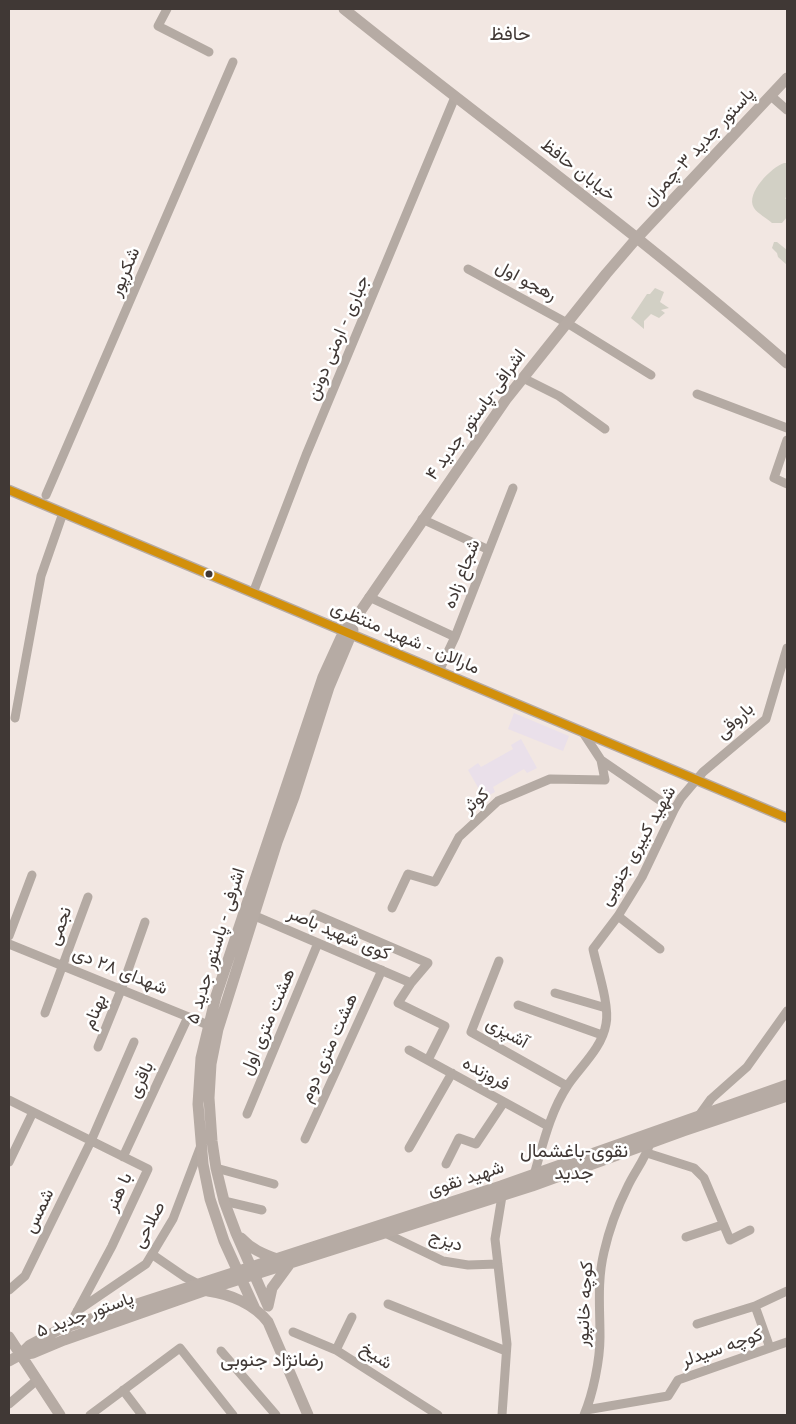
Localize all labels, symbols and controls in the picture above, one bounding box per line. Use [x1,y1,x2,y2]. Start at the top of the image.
district label: حافظ [490,24,530,46]
street label: پاستور جدید ۳-چمران [638,83,760,211]
street label: خیابان حافظ [536,134,620,206]
street label: شکرپور [105,244,145,300]
street label: رهجو اول [492,256,560,306]
street label: جباری - ارمنی دونن [302,272,374,404]
street label: اشرافی-پاستور جدید ۴ [421,345,531,485]
street label: شجاع زاده [439,536,485,612]
unlabelled marker [204,569,214,579]
street label: مارالان - شهید منتظری [327,597,483,679]
street label: باروقی [712,698,758,744]
street label: شهید کبیری جنوبی [595,782,681,910]
street label: کوثر [458,784,494,818]
street label: اشرفی - پاستور جدید ۵ [182,865,250,1027]
street label: کوی شهید باصر [284,903,394,965]
street label: نجمی [43,904,77,948]
street label: شهدای ۲۸ دی [69,942,171,1000]
street label: هشت متری اول [236,966,300,1078]
street label: هشت متری دوم [295,990,363,1106]
street label: بهنام [78,991,112,1033]
street label: آشپزی [482,1013,532,1053]
street label: فروزنده [458,1052,514,1096]
street label: باقری [123,1058,159,1102]
district label: نقوی-باغشمال جدید [520,1141,628,1185]
street label: شهید نقوی [425,1157,507,1201]
street label: با هنر [101,1169,137,1215]
street label: شمس [19,1185,59,1237]
street label: صلاحی [128,1198,170,1252]
street label: دیزج [426,1225,466,1257]
street label: کوچه خانپور [572,1261,598,1347]
street label: پاستور جدید ۵ [33,1287,137,1343]
street label: کوچه سیدلر [678,1324,766,1372]
street label: شیخ [356,1338,396,1374]
district label: رضانژاد جنوبی [220,1350,324,1372]

